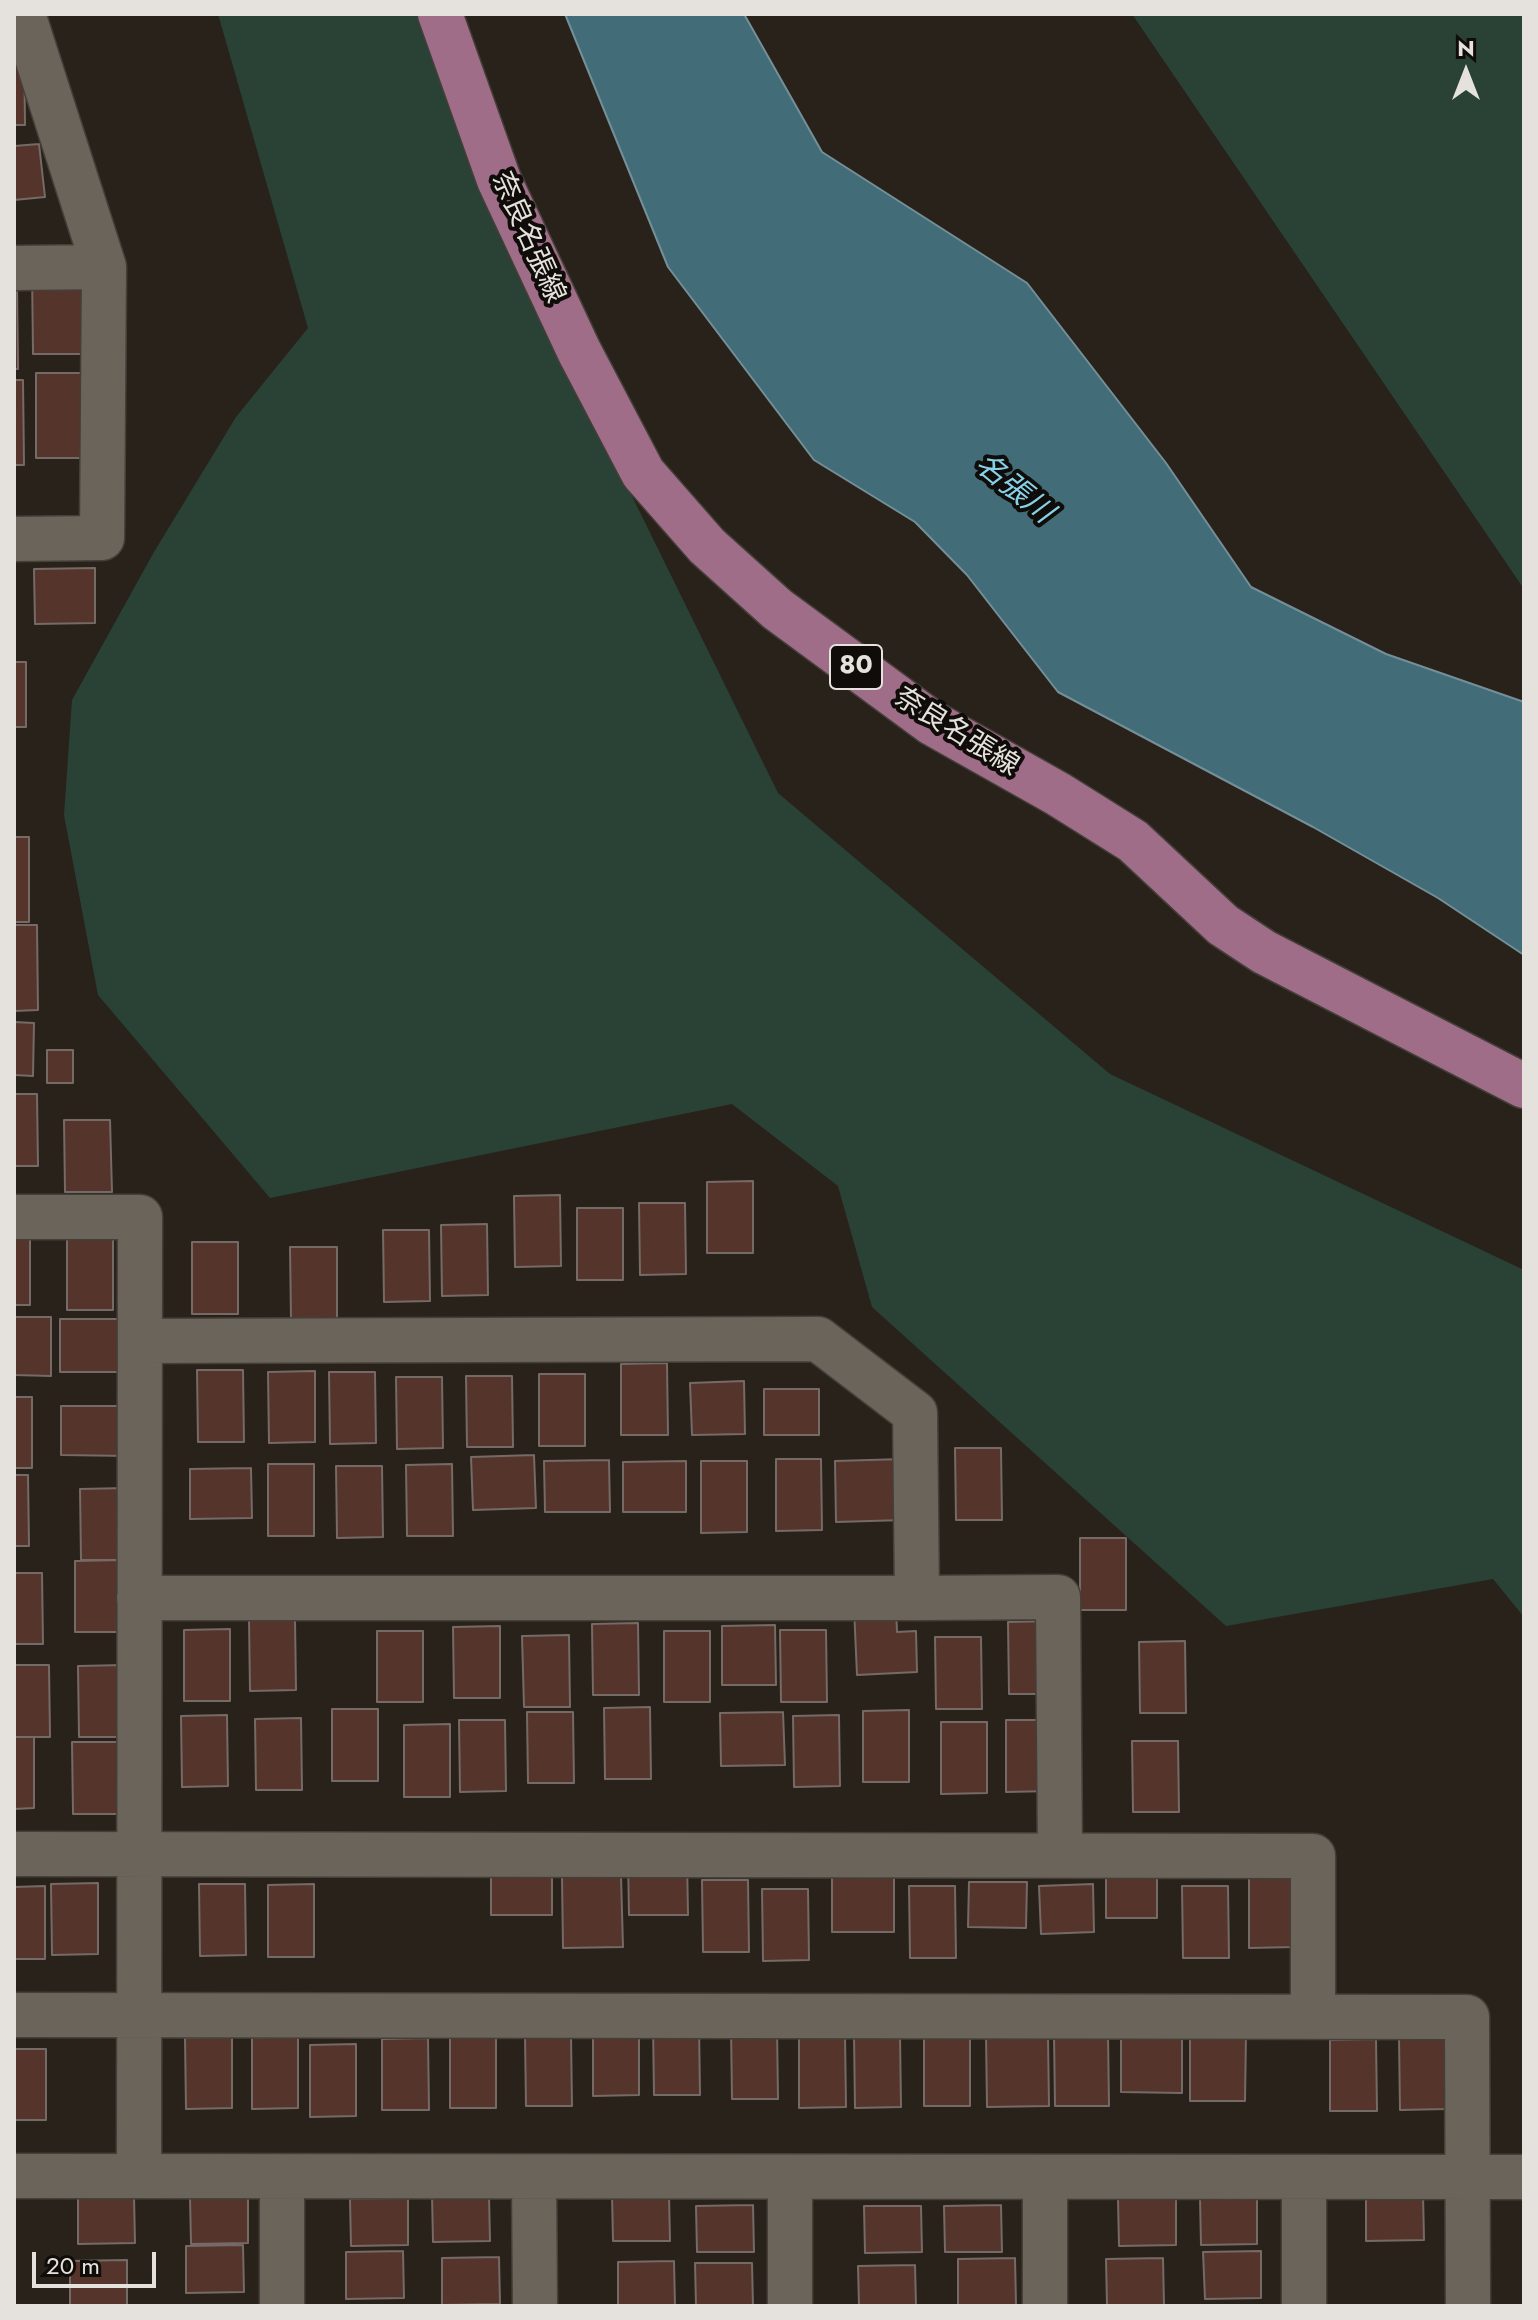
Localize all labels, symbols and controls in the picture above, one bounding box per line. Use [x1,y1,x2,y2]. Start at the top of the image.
north arrow [1426,32,1506,112]
text: N [1457,32,1475,64]
street label: 奈良名張線 [483,167,571,309]
water label: 名張川 [967,448,1059,532]
road number: 80 [830,645,882,689]
street label: 奈良名張線 [888,682,1024,784]
scale bar [36,2236,160,2286]
text: 20 m [46,2248,100,2283]

